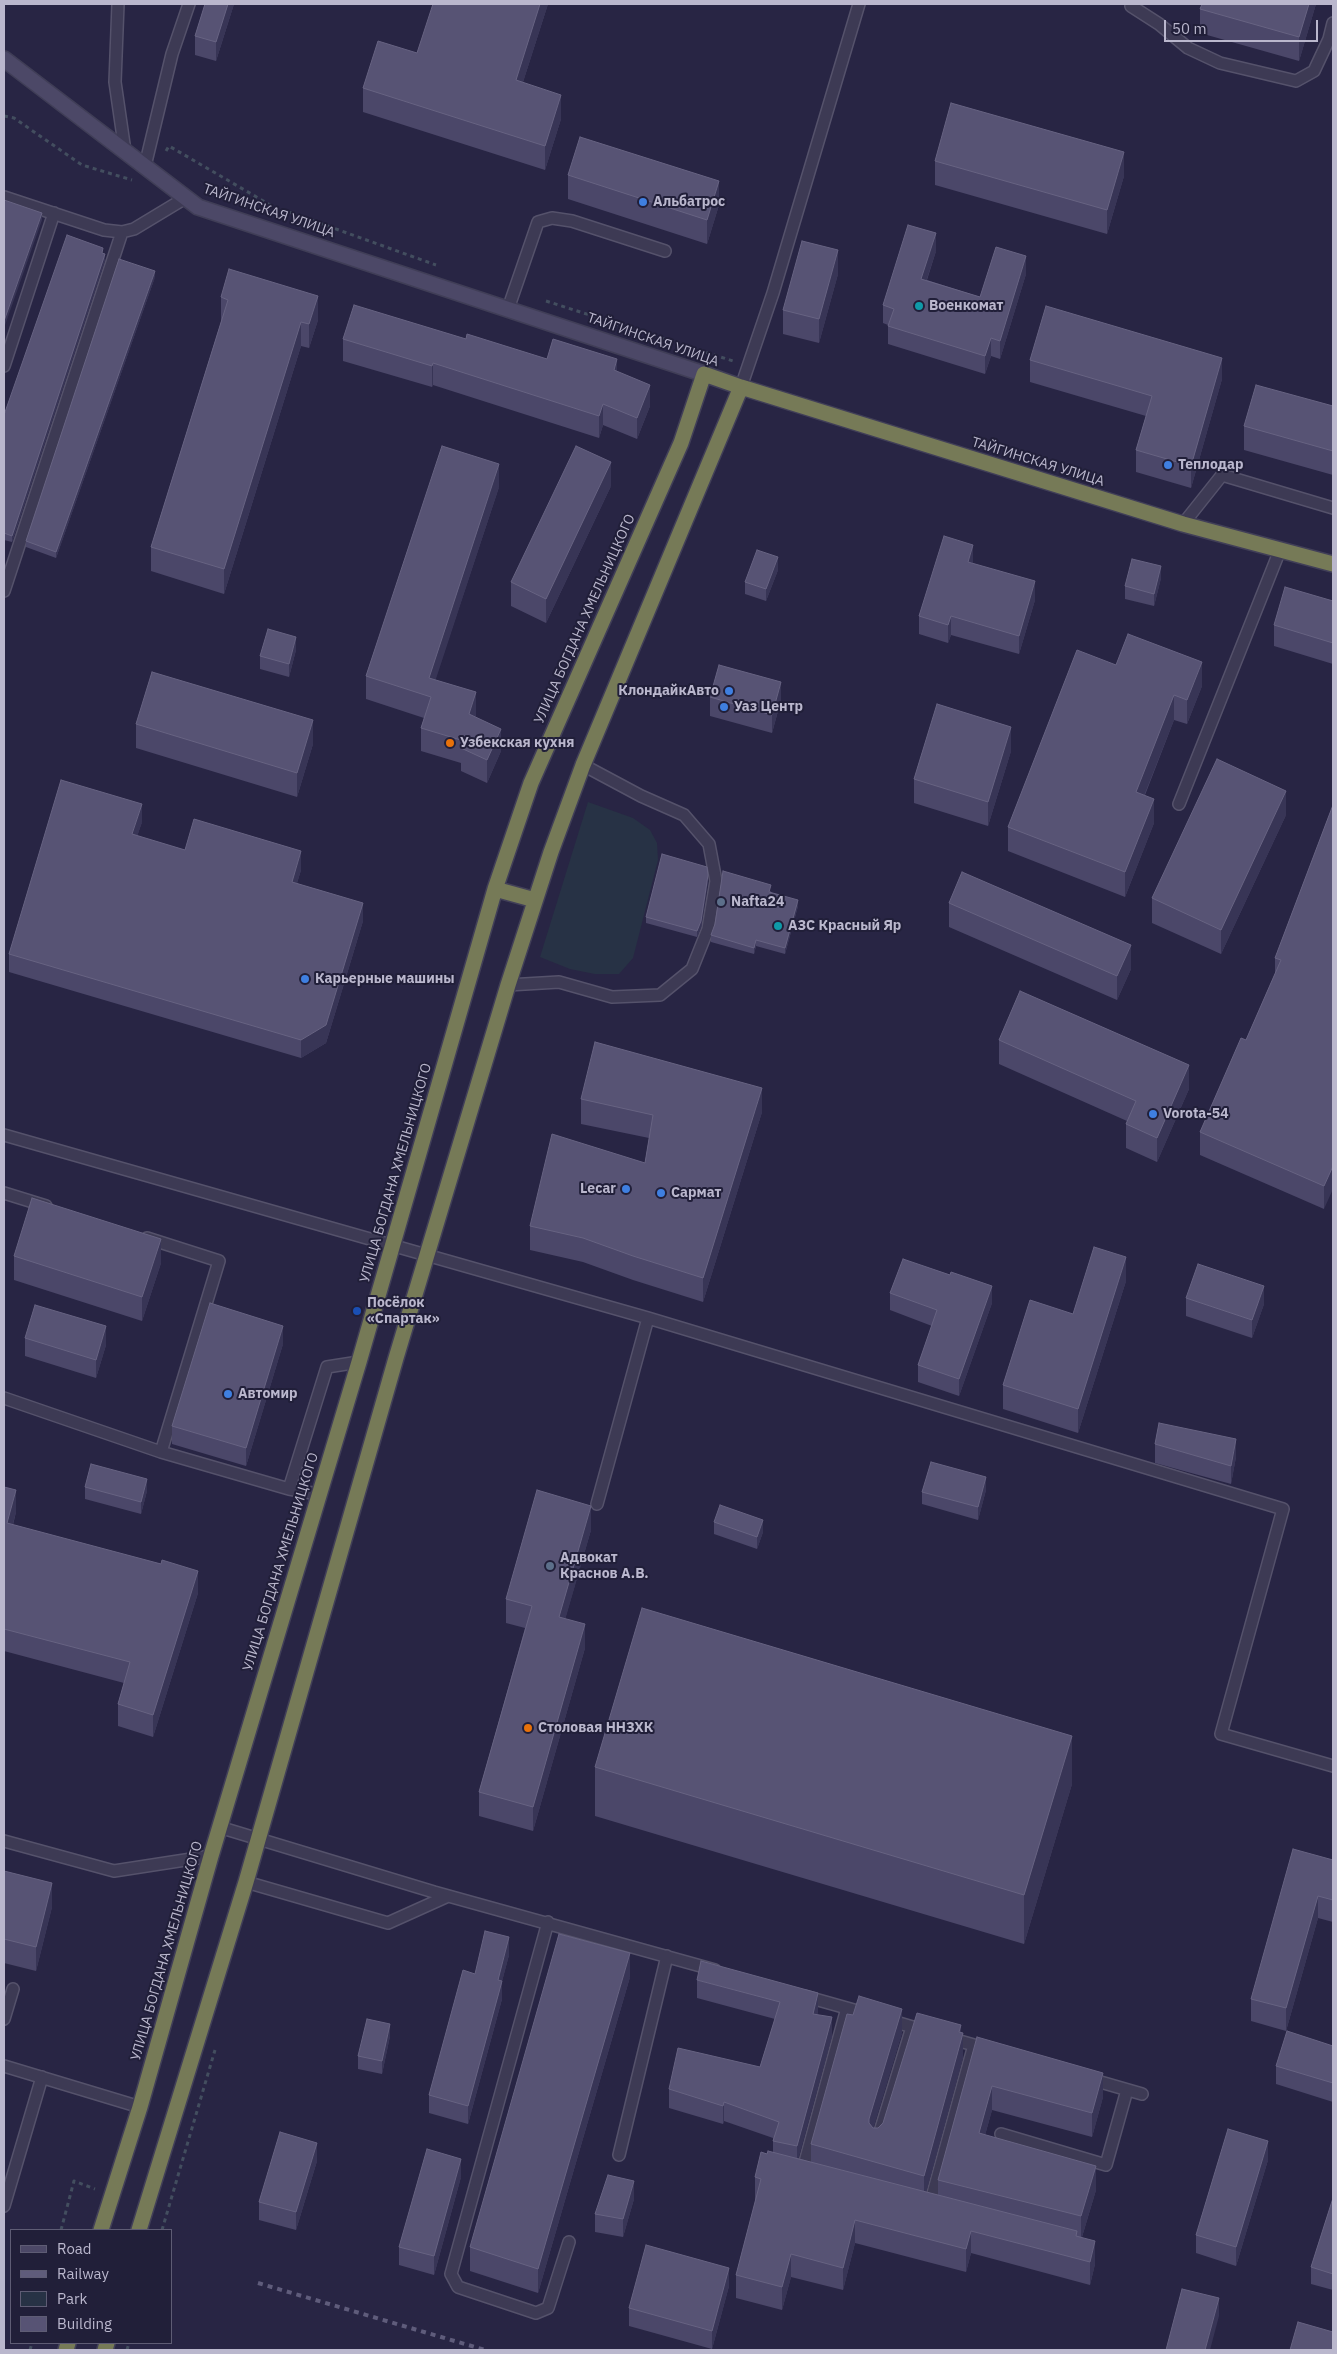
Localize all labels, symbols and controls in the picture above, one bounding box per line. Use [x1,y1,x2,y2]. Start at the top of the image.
scale bar [1167,10,1321,42]
text: 50 m [1172,19,1207,38]
street label: ТАЙГИНСКАЯ УЛИЦА [201,181,337,241]
place label: Альбатрос [653,194,725,210]
marker: Альбатрос [637,196,649,208]
place label: Военкомат [929,298,1003,314]
marker: Военкомат [913,300,925,312]
street label: ТАЙГИНСКАЯ УЛИЦА [585,310,721,370]
street label: ТАЙГИНСКАЯ УЛИЦА [969,434,1107,490]
place label: Теплодар [1178,457,1243,473]
marker: Теплодар [1162,459,1174,471]
street label: УЛИЦА БОГДАНА ХМЕЛЬНИЦКОГО [531,512,639,726]
place label: КлондайкАвто [618,683,719,699]
marker: КлондайкАвто [723,685,735,697]
place label: Уаз Центр [734,699,803,715]
marker: Уаз Центр [718,701,730,713]
place label: Узбекская кухня [460,735,574,751]
marker: Узбекская кухня [444,737,456,749]
place label: Nafta24 [731,894,784,910]
marker: Nafta24 [715,896,727,908]
place label: АЗС Красный Яр [788,918,901,934]
marker: АЗС Красный Яр [772,920,784,932]
place label: Карьерные машины [315,971,455,987]
marker: Карьерные машины [299,973,311,985]
street label: УЛИЦА БОГДАНА ХМЕЛЬНИЦКОГО [357,1061,435,1285]
place label: Vorota-54 [1163,1106,1229,1122]
marker: Vorota-54 [1147,1108,1159,1120]
place label: Lecar [580,1181,616,1197]
marker: Lecar [620,1183,632,1195]
place label: Сармат [671,1185,721,1201]
marker: Сармат [655,1187,667,1199]
place label: Посёлок «Спартак» [367,1295,440,1328]
marker: Посёлок «Спартак» [351,1305,363,1317]
place label: Автомир [238,1386,298,1402]
marker: Автомир [222,1388,234,1400]
street label: УЛИЦА БОГДАНА ХМЕЛЬНИЦКОГО [240,1451,322,1673]
place label: Адвокат Краснов А.В. [560,1550,649,1582]
marker: Адвокат Краснов А.В. [544,1560,556,1572]
place label: Столовая ННЗХК [538,1720,653,1736]
marker: Столовая ННЗХК [522,1722,534,1734]
street label: УЛИЦА БОГДАНА ХМЕЛЬНИЦКОГО [128,1839,206,2063]
legend [10,2229,172,2344]
text: Road [57,2239,92,2258]
text: Railway [57,2264,109,2283]
text: Park [57,2289,87,2308]
text: Building [57,2314,112,2333]

